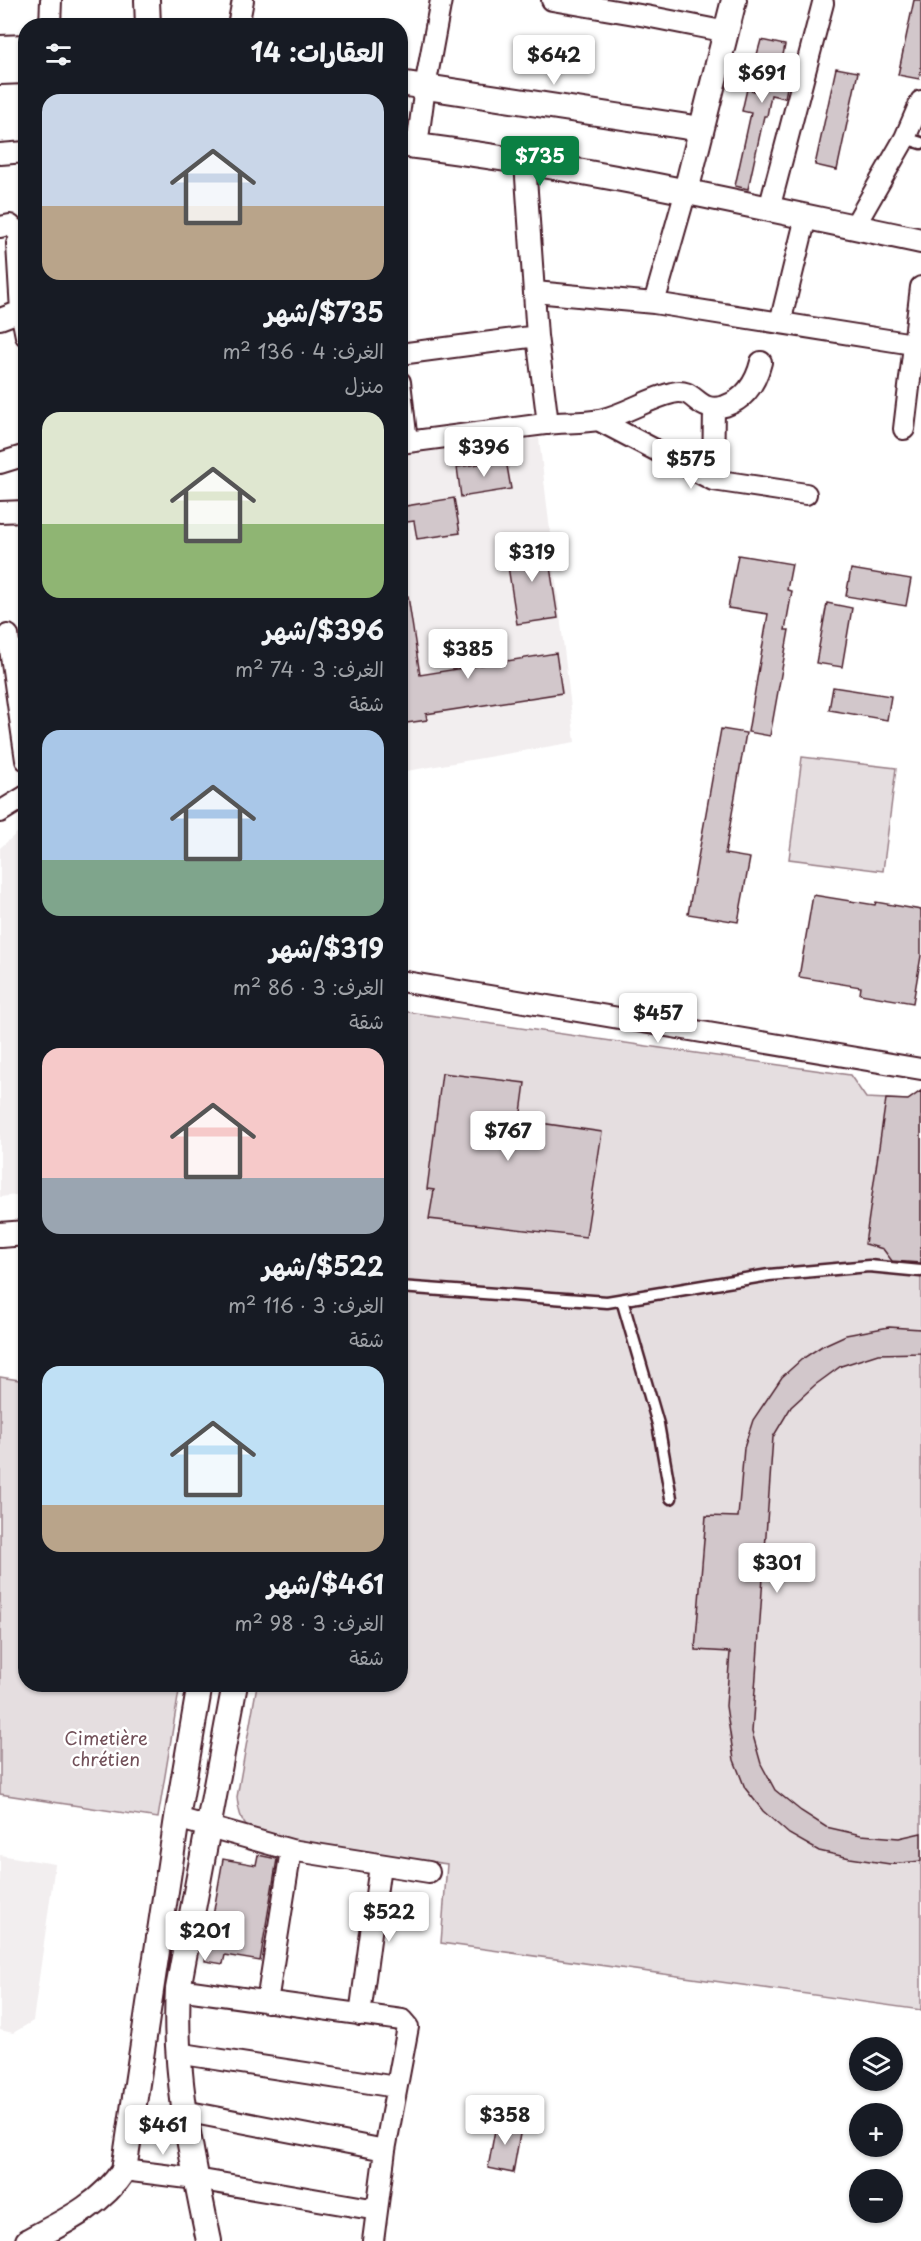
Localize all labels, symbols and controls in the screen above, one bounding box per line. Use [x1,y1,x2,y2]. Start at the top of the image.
text: العقارات: 14 [251,32,384,71]
pin: $642 [518,35,590,86]
icon: filters [42,38,75,71]
text: $642 [527,39,581,69]
pin: $691 [726,53,798,104]
text: $691 [738,57,786,87]
icon: home [159,133,267,241]
pin: $735 [504,136,576,187]
text: $735 [515,140,565,170]
text: $735/شهر [265,292,384,331]
text: الغرف: 4 · 136 m² [223,336,384,366]
text: منزل [345,370,384,400]
pin: $396 [448,427,520,478]
text: $396 [458,431,510,461]
pin: $575 [655,439,727,490]
text: $575 [666,443,716,473]
icon: home [159,451,267,559]
pin: $319 [496,532,568,583]
text: $319 [509,536,555,566]
text: $396/شهر [263,610,384,649]
pin: $385 [432,629,504,680]
text: $385 [442,633,494,663]
text: الغرف: 3 · 74 m² [235,654,384,684]
text: شقة [349,688,384,718]
icon: home [159,769,267,877]
text: $319/شهر [270,928,384,967]
text: الغرف: 3 · 86 m² [233,972,384,1002]
pin: $457 [622,993,694,1044]
text: $457 [633,997,683,1027]
text: شقة [349,1006,384,1036]
icon: home [159,1087,267,1195]
pin: $767 [472,1111,544,1162]
text: $767 [484,1115,532,1145]
text: $522/شهر [262,1246,384,1285]
text: الغرف: 3 · 116 m² [228,1290,384,1320]
text: شقة [349,1324,384,1354]
icon: home [159,1405,267,1513]
pin: $301 [741,1543,813,1594]
text: $301 [752,1547,802,1577]
text: $461/شهر [267,1564,384,1603]
text: الغرف: 3 · 98 m² [235,1608,384,1638]
text: شقة [349,1642,384,1672]
park label: Cimetière chrétien [64,1724,148,1772]
pin: $522 [353,1892,425,1943]
text: $522 [363,1896,415,1926]
pin: $201 [169,1911,241,1962]
text: $201 [179,1915,231,1945]
map controls [849,2037,903,2223]
button: layers [849,2037,903,2091]
pin: $358 [469,2095,541,2146]
text: $358 [479,2099,531,2129]
button: + [849,2103,903,2157]
pin: $461 [127,2105,199,2156]
text: $461 [139,2109,187,2139]
button: − [849,2169,903,2223]

